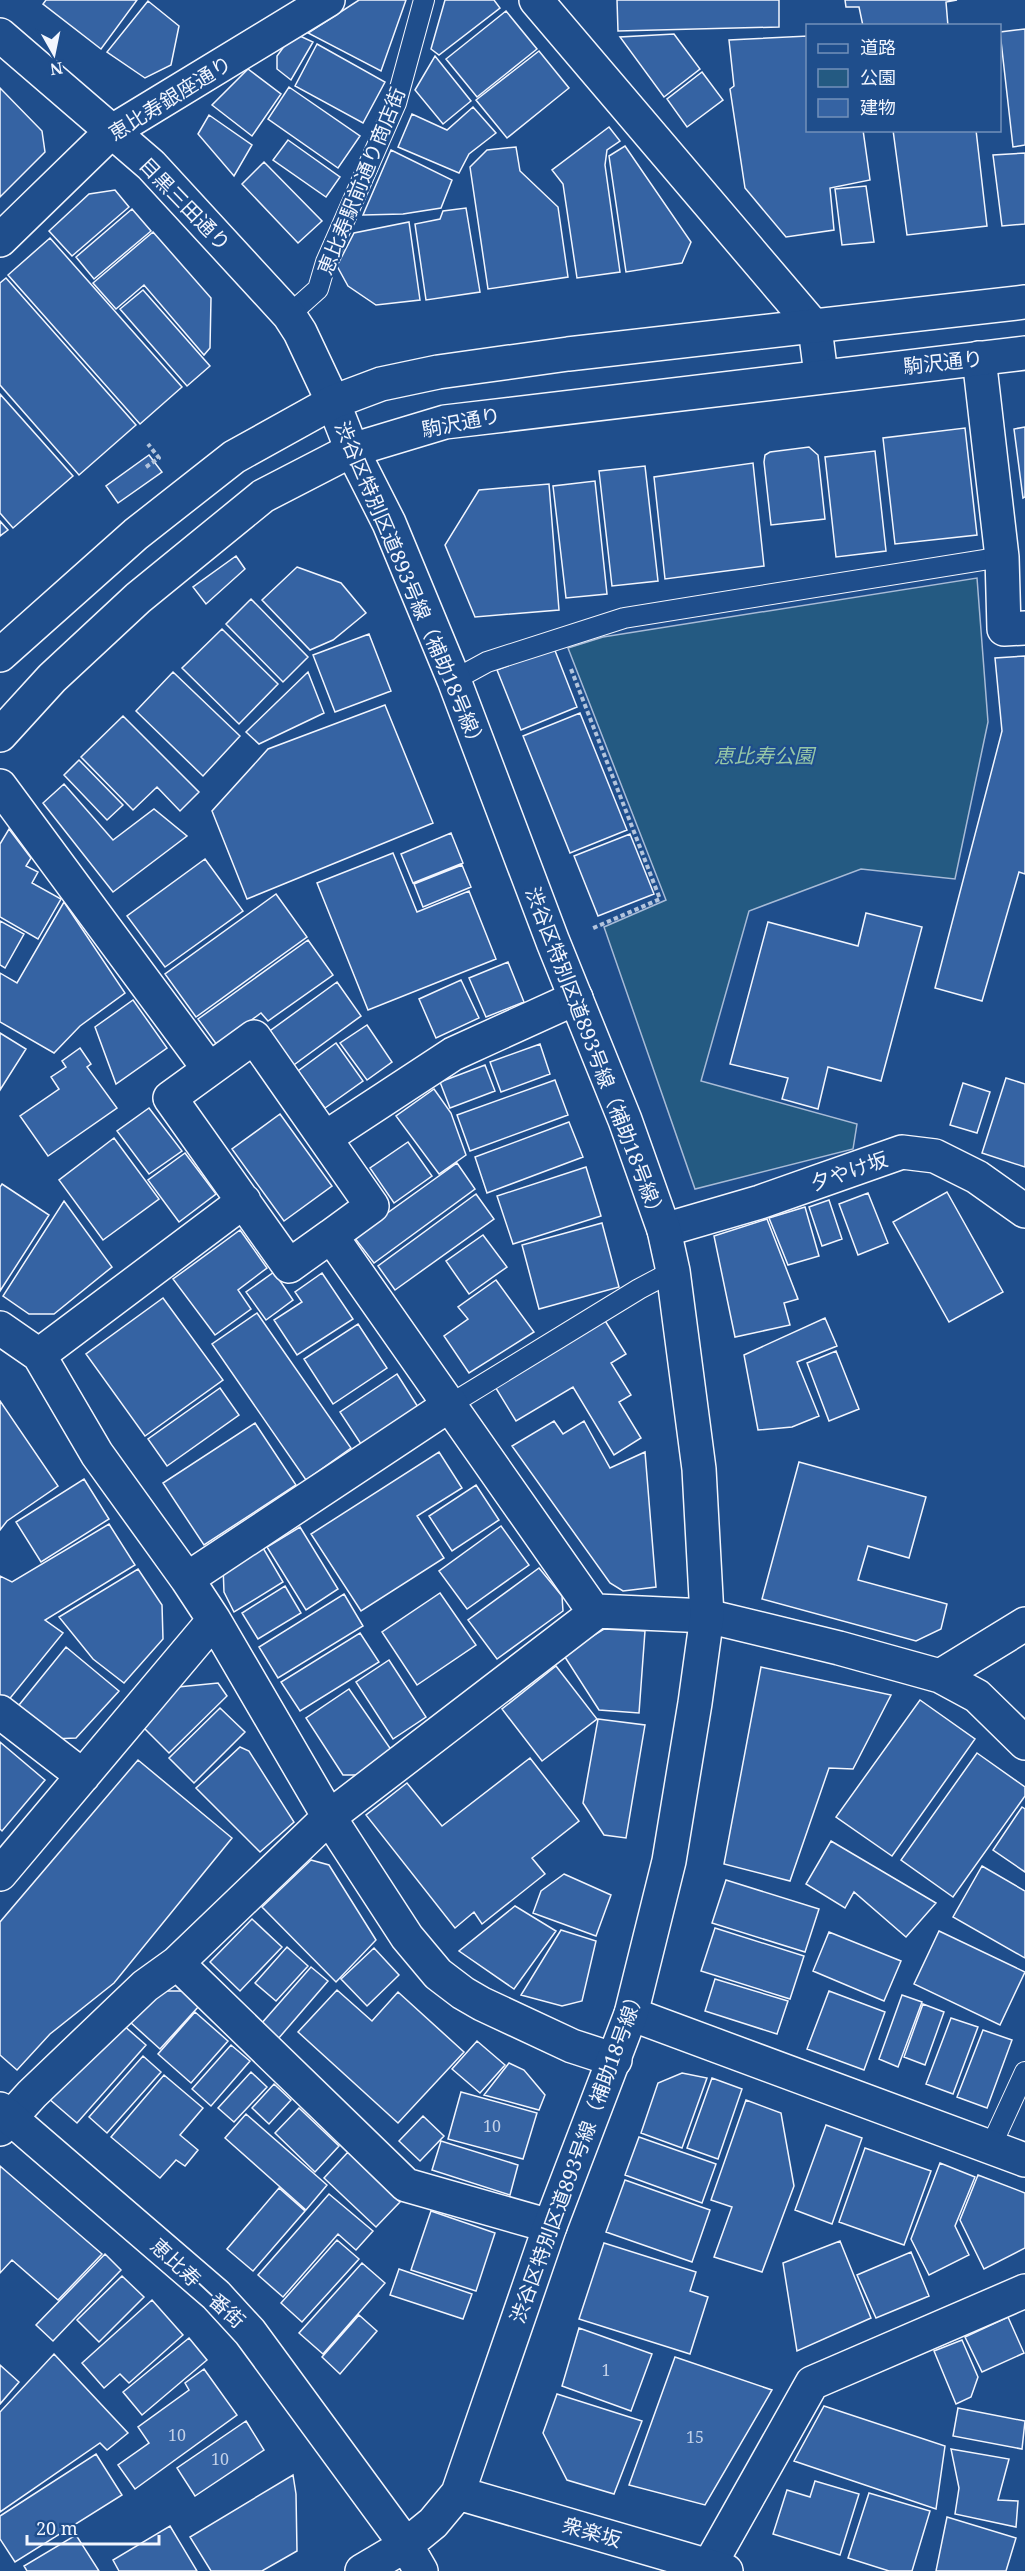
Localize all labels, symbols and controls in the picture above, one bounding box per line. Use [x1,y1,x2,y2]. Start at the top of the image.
north arrow [24,24,84,84]
legend [806,24,1001,132]
text: 道路 [860,35,896,59]
street label: 恵比寿銀座通り [103,49,237,147]
text: N [48,57,64,81]
text: 公園 [860,65,896,89]
street label: 恵比寿駅前通り商店街 [311,83,411,279]
text: 建物 [860,95,896,119]
street label: 目黒三田通り [134,151,236,257]
street label: 駒沢通り [902,344,984,380]
street label: 駒沢通り [419,401,503,443]
street label: 渋谷区特別区道893号線（補助18号線） [329,417,493,755]
park label: 恵比寿公園 [714,742,817,769]
street label: 渋谷区特別区道893号線（補助18号線） [520,883,672,1225]
street label: 夕やけ坂 [807,1145,891,1197]
street label: 渋谷区特別区道893号線（補助18号線） [503,1983,651,2327]
house number: 10 [483,2115,501,2137]
street label: 恵比寿一番街 [145,2232,251,2334]
house number: 1 [602,2359,610,2381]
house number: 10 [168,2424,186,2446]
house number: 15 [686,2426,704,2448]
house number: 10 [211,2448,229,2470]
scale bar [27,2508,159,2546]
street label: 衆楽坂 [559,2511,625,2553]
text: 20 m [36,2516,78,2540]

